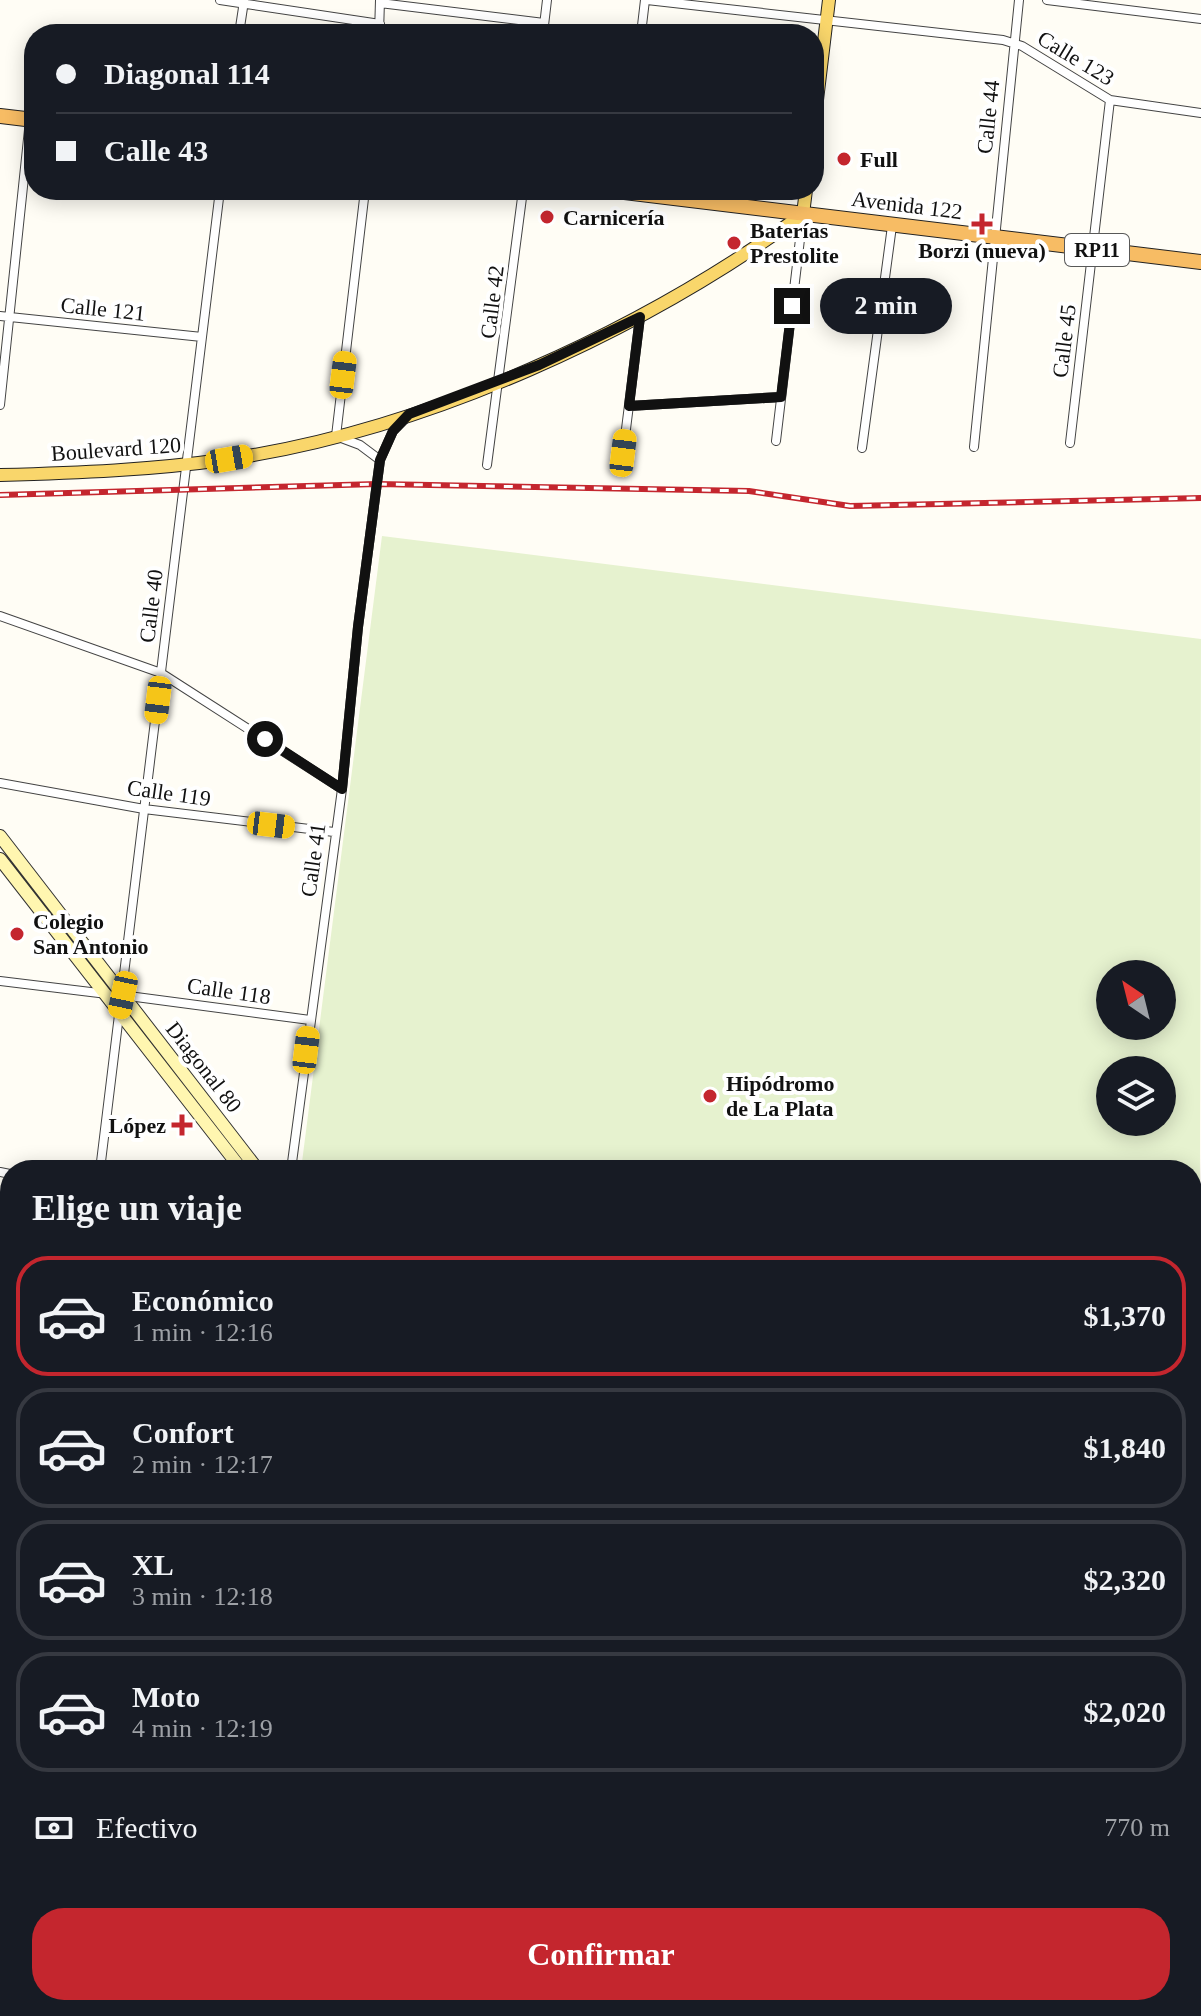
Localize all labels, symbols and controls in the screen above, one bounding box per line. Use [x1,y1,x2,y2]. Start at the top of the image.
street label: Calle 123 [1033,25,1119,91]
text: Diagonal 114 [104,57,270,90]
street label: Calle 44 [972,79,1004,155]
text: Calle 43 [104,134,208,167]
place label: Full [860,147,898,172]
marker: Full [835,150,853,168]
street label: Avenida 122 [850,186,964,224]
place label: Carnicería [563,205,664,230]
marker: Carnicería [538,208,556,226]
marker: Borzi (nueva) [973,215,991,233]
place label: Baterías Prestolite [750,218,839,268]
marker: Baterías Prestolite [725,234,743,252]
road number: RP11 [1065,234,1129,266]
place label: Borzi (nueva) [918,238,1046,263]
street label: Calle 42 [475,264,509,340]
callout: 2 min [820,278,952,334]
route end [774,288,810,324]
text: 2 min [855,291,917,320]
street label: Calle 121 [59,292,147,326]
street label: Calle 45 [1047,303,1081,379]
car [328,350,358,400]
car [608,428,638,478]
street label: Boulevard 120 [50,432,182,466]
car [203,443,255,475]
street label: Calle 40 [134,568,168,644]
car [143,675,173,725]
route start [247,721,283,757]
street label: Calle 119 [126,775,212,811]
car [246,810,296,840]
street label: Calle 41 [295,822,331,898]
place label: Colegio San Antonio [33,909,149,959]
marker: Colegio San Antonio [8,925,26,943]
north arrow [1096,960,1176,1040]
map controls [1096,960,1176,1136]
car [106,969,140,1021]
street label: Calle 118 [186,973,272,1009]
street label: Diagonal 80 [161,1017,247,1117]
car [291,1025,321,1075]
button: layers [1096,1056,1176,1136]
place label: Hipódromo de La Plata [726,1071,834,1121]
marker: Hipódromo de La Plata [701,1087,719,1105]
place label: López [109,1113,166,1138]
marker: López [173,1116,191,1134]
text: Elige un viaje [32,1188,242,1228]
icon: car [36,1280,108,1352]
text: Económico [132,1284,274,1317]
text: $1,370 [1084,1299,1166,1332]
text: 1 min · 12:16 [132,1318,273,1347]
icon: car [36,1412,108,1484]
text: Confort [132,1416,234,1449]
text: $1,840 [1084,1431,1166,1464]
text: 2 min · 12:17 [132,1450,273,1479]
icon: car [36,1544,108,1616]
text: XL [132,1548,174,1581]
text: $2,320 [1084,1563,1166,1596]
text: 3 min · 12:18 [132,1582,273,1611]
icon: car [36,1676,108,1748]
text: Moto [132,1680,200,1713]
text: $2,020 [1084,1695,1166,1728]
text: 4 min · 12:19 [132,1714,273,1743]
icon: cash [32,1806,76,1850]
text: Efectivo [96,1811,198,1844]
text: 770 m [1104,1813,1170,1842]
button: Confirmar [32,1908,1170,2000]

